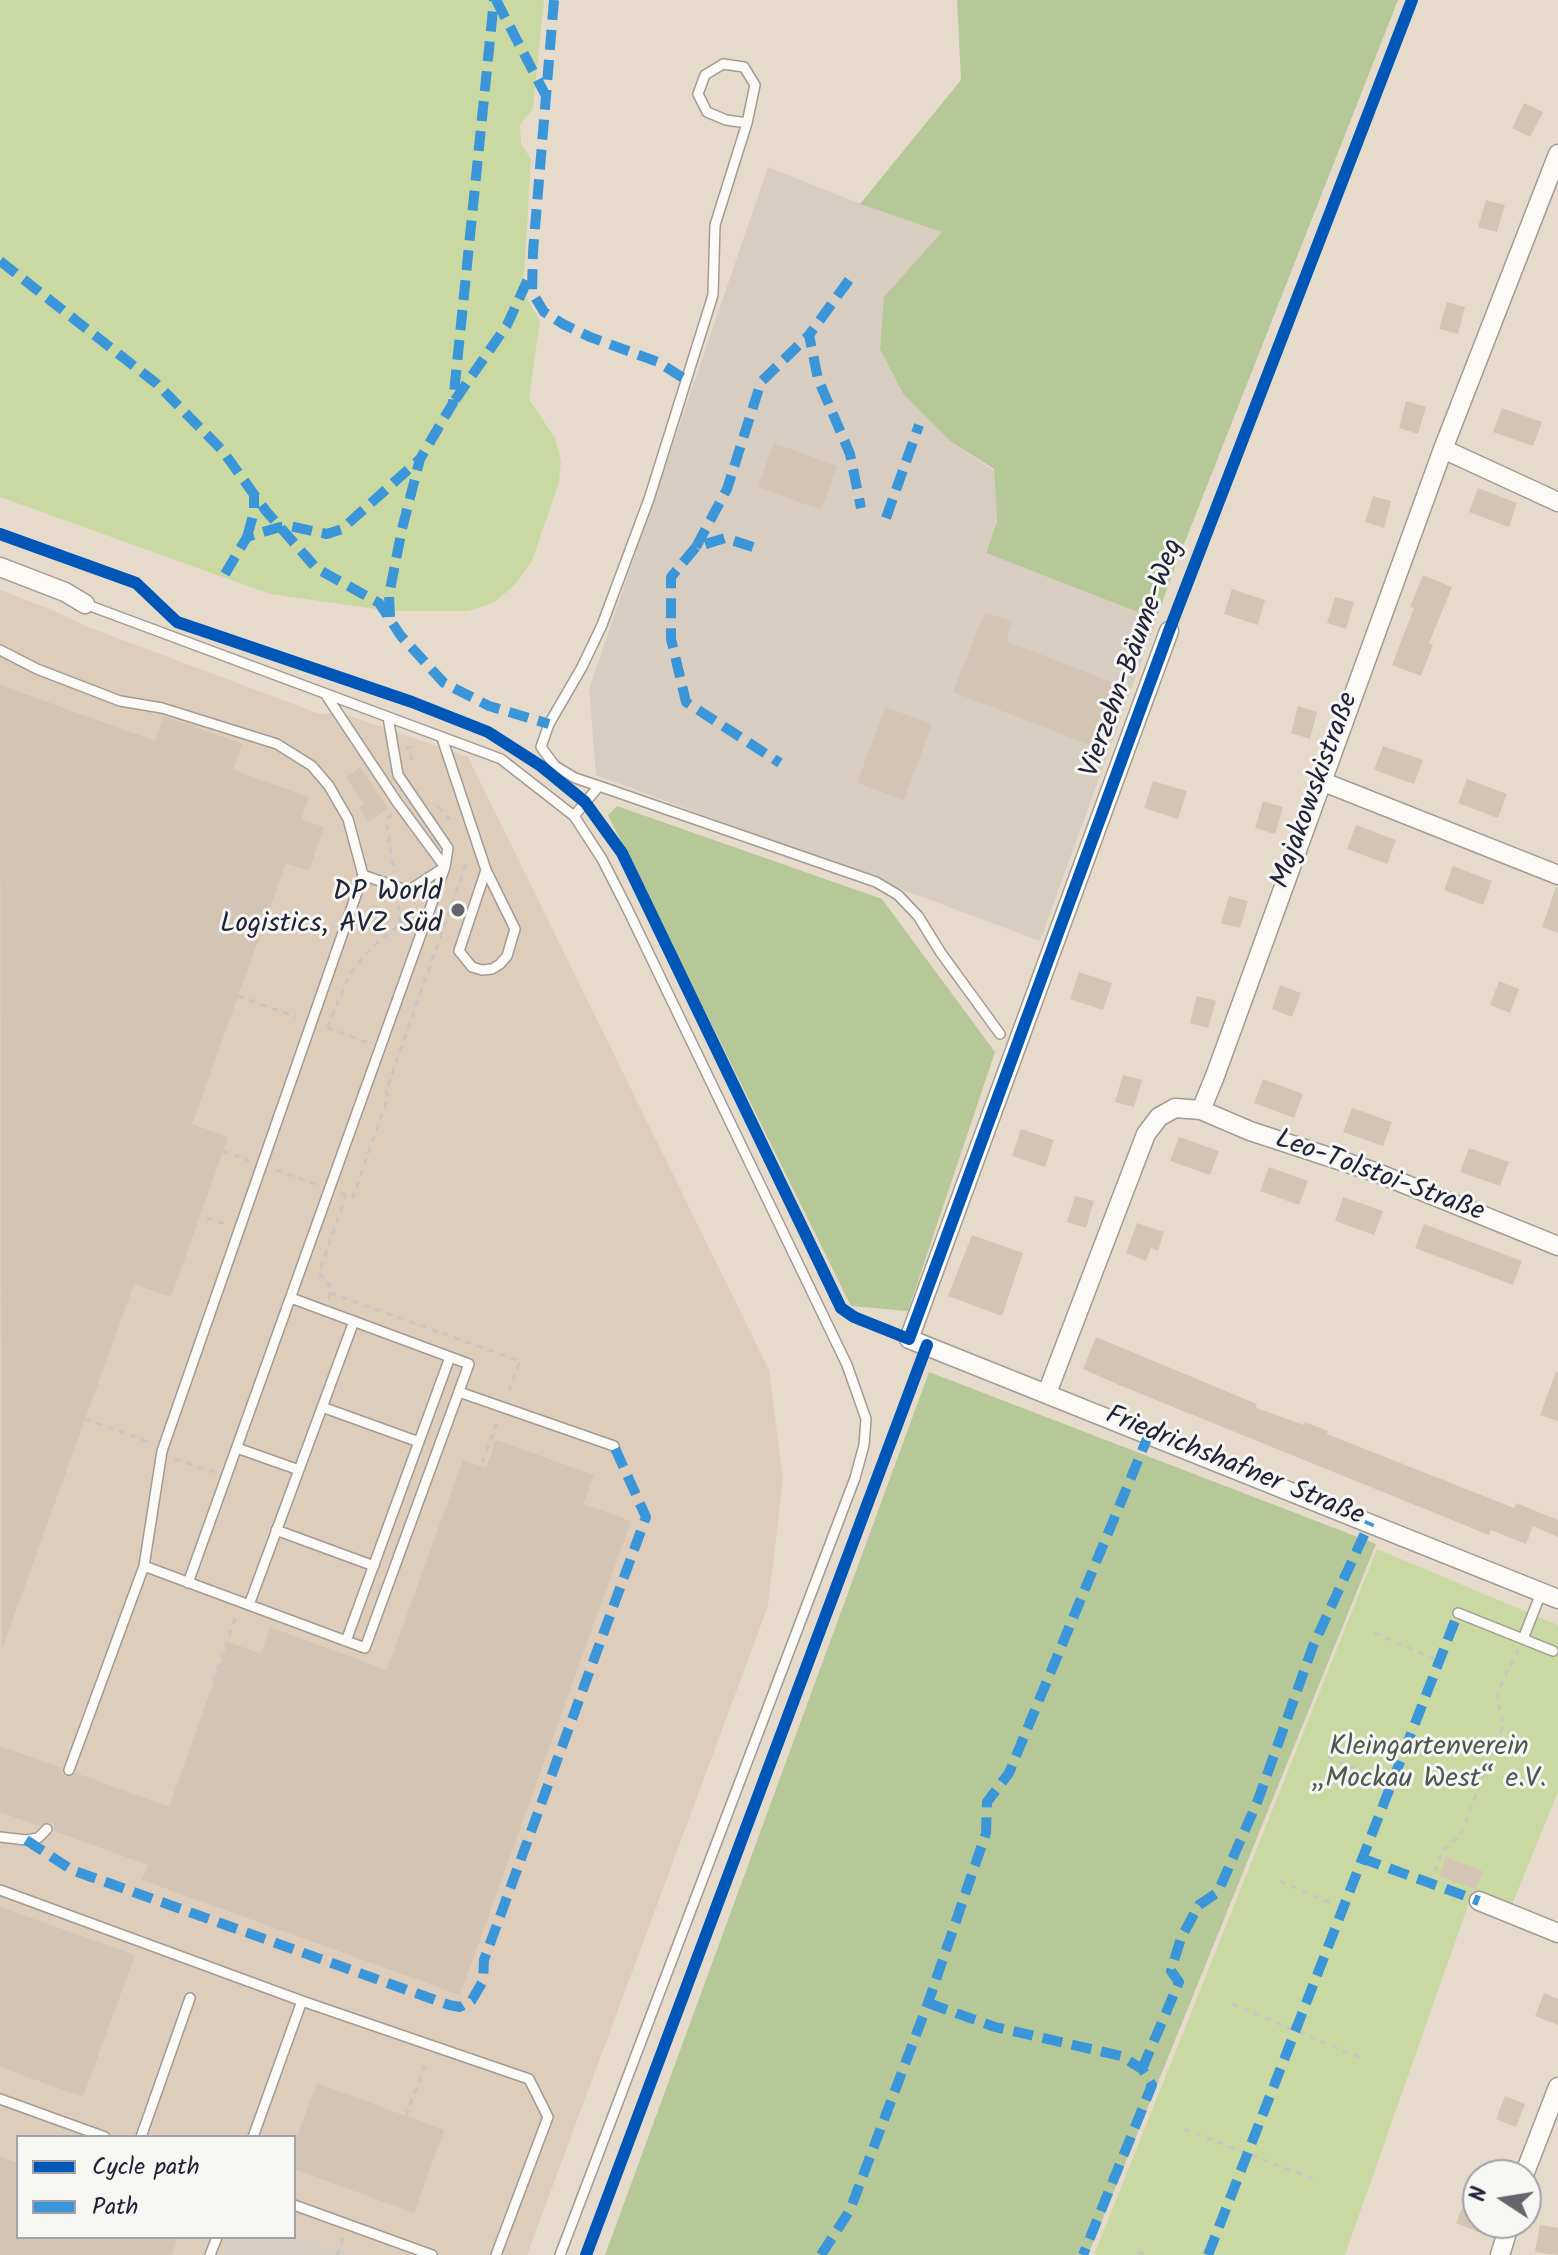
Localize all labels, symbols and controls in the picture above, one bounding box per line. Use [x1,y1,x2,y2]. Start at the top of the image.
street label: Vierzehn-Bäume-Weg [1075,535,1193,783]
street label: Majakowskistraße [1266,688,1368,894]
place label: DP World Logistics, AVZ Süd [220,877,442,943]
marker: DP World Logistics, AVZ Süd [449,901,467,919]
street label: Leo-Tolstoi-Straße [1270,1125,1488,1231]
street label: Friedrichshafner Straße [1100,1401,1368,1535]
park label: Kleingartenverein „Mockau West“ e.V. [1312,1732,1546,1798]
legend [16,2135,296,2239]
text: Cycle path [92,2148,200,2187]
north arrow [1462,2159,1542,2239]
text: N [1461,2184,1499,2205]
text: Path [92,2188,138,2227]

